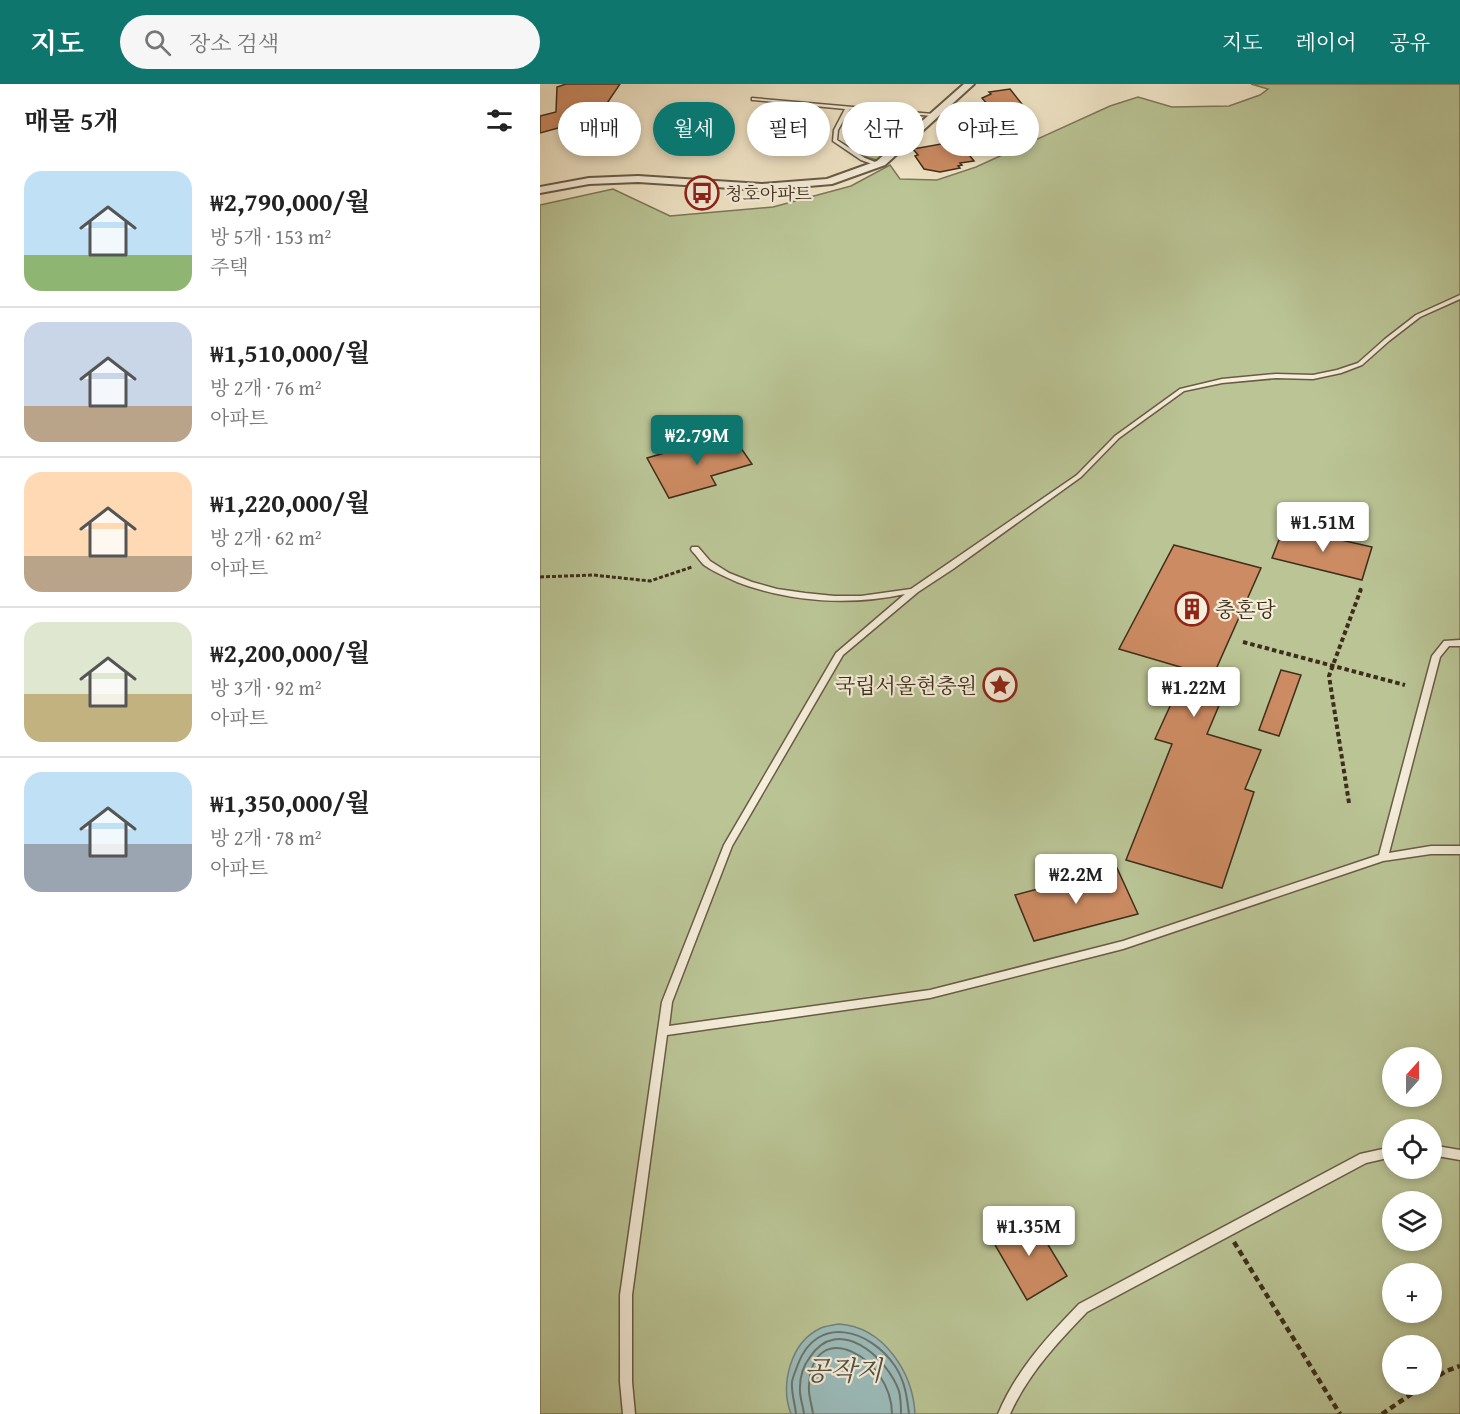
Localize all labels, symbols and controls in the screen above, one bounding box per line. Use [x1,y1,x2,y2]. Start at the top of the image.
search box [120,15,540,69]
text: 지도 [30,22,84,63]
icon: search [141,26,174,59]
text: 장소 검색 [189,27,279,59]
text: 지도 [1222,27,1263,58]
text: 레이어 [1296,27,1356,58]
text: 공유 [1389,27,1430,58]
text: 매물 5개 [24,101,119,140]
chip: 매매 [558,102,641,156]
chip: 월세 [653,102,735,156]
chip: 필터 [747,102,830,156]
chip: 신규 [842,102,924,156]
chip: 아파트 [936,102,1039,156]
icon: filters [483,104,516,137]
bus stop icon: 청호아파트 [684,175,720,211]
place label: 청호아파트 [725,180,813,207]
text: ₩2,790,000/월 [210,182,370,221]
icon: home [72,195,144,267]
text: 방 5개 · 153 m² [210,222,331,251]
text: 주택 [210,252,249,281]
text: ₩1,510,000/월 [210,333,370,372]
icon: home [72,346,144,418]
text: 방 2개 · 76 m² [210,373,322,402]
text: 아파트 [210,403,268,432]
pin: ₩2.79M [648,415,746,466]
text: ₩2.79M [665,420,729,449]
text: ₩1,220,000/월 [210,483,370,522]
icon: home [72,496,144,568]
pin: ₩1.51M [1274,502,1372,553]
text: ₩1.51M [1291,507,1355,536]
text: 방 2개 · 62 m² [210,523,322,552]
text: 아파트 [210,553,268,582]
building icon: 충혼당 [1174,591,1210,627]
place label: 충혼당 [1215,594,1277,625]
text: ₩2,200,000/월 [210,633,370,672]
icon: home [72,646,144,718]
place icon: 국립서울현충원 [982,667,1018,703]
pin: ₩1.22M [1145,667,1243,718]
place label: 국립서울현충원 [835,670,977,701]
text: ₩1.22M [1162,672,1226,701]
text: 방 3개 · 92 m² [210,673,322,702]
text: 아파트 [210,703,268,732]
text: ₩1,350,000/월 [210,783,370,822]
icon: home [72,796,144,868]
text: 방 2개 · 78 m² [210,823,322,852]
text: 아파트 [210,853,268,882]
pin: ₩2.2M [1034,854,1118,905]
text: ₩2.2M [1049,859,1103,888]
north arrow [1382,1047,1442,1107]
map controls [1382,1047,1442,1395]
button: locate [1382,1119,1442,1179]
button: layers [1382,1191,1442,1251]
pin: ₩1.35M [980,1206,1078,1257]
text: ₩1.35M [997,1211,1061,1240]
button: + [1382,1263,1442,1323]
button: − [1382,1335,1442,1395]
water label: 공작지 [804,1350,884,1390]

